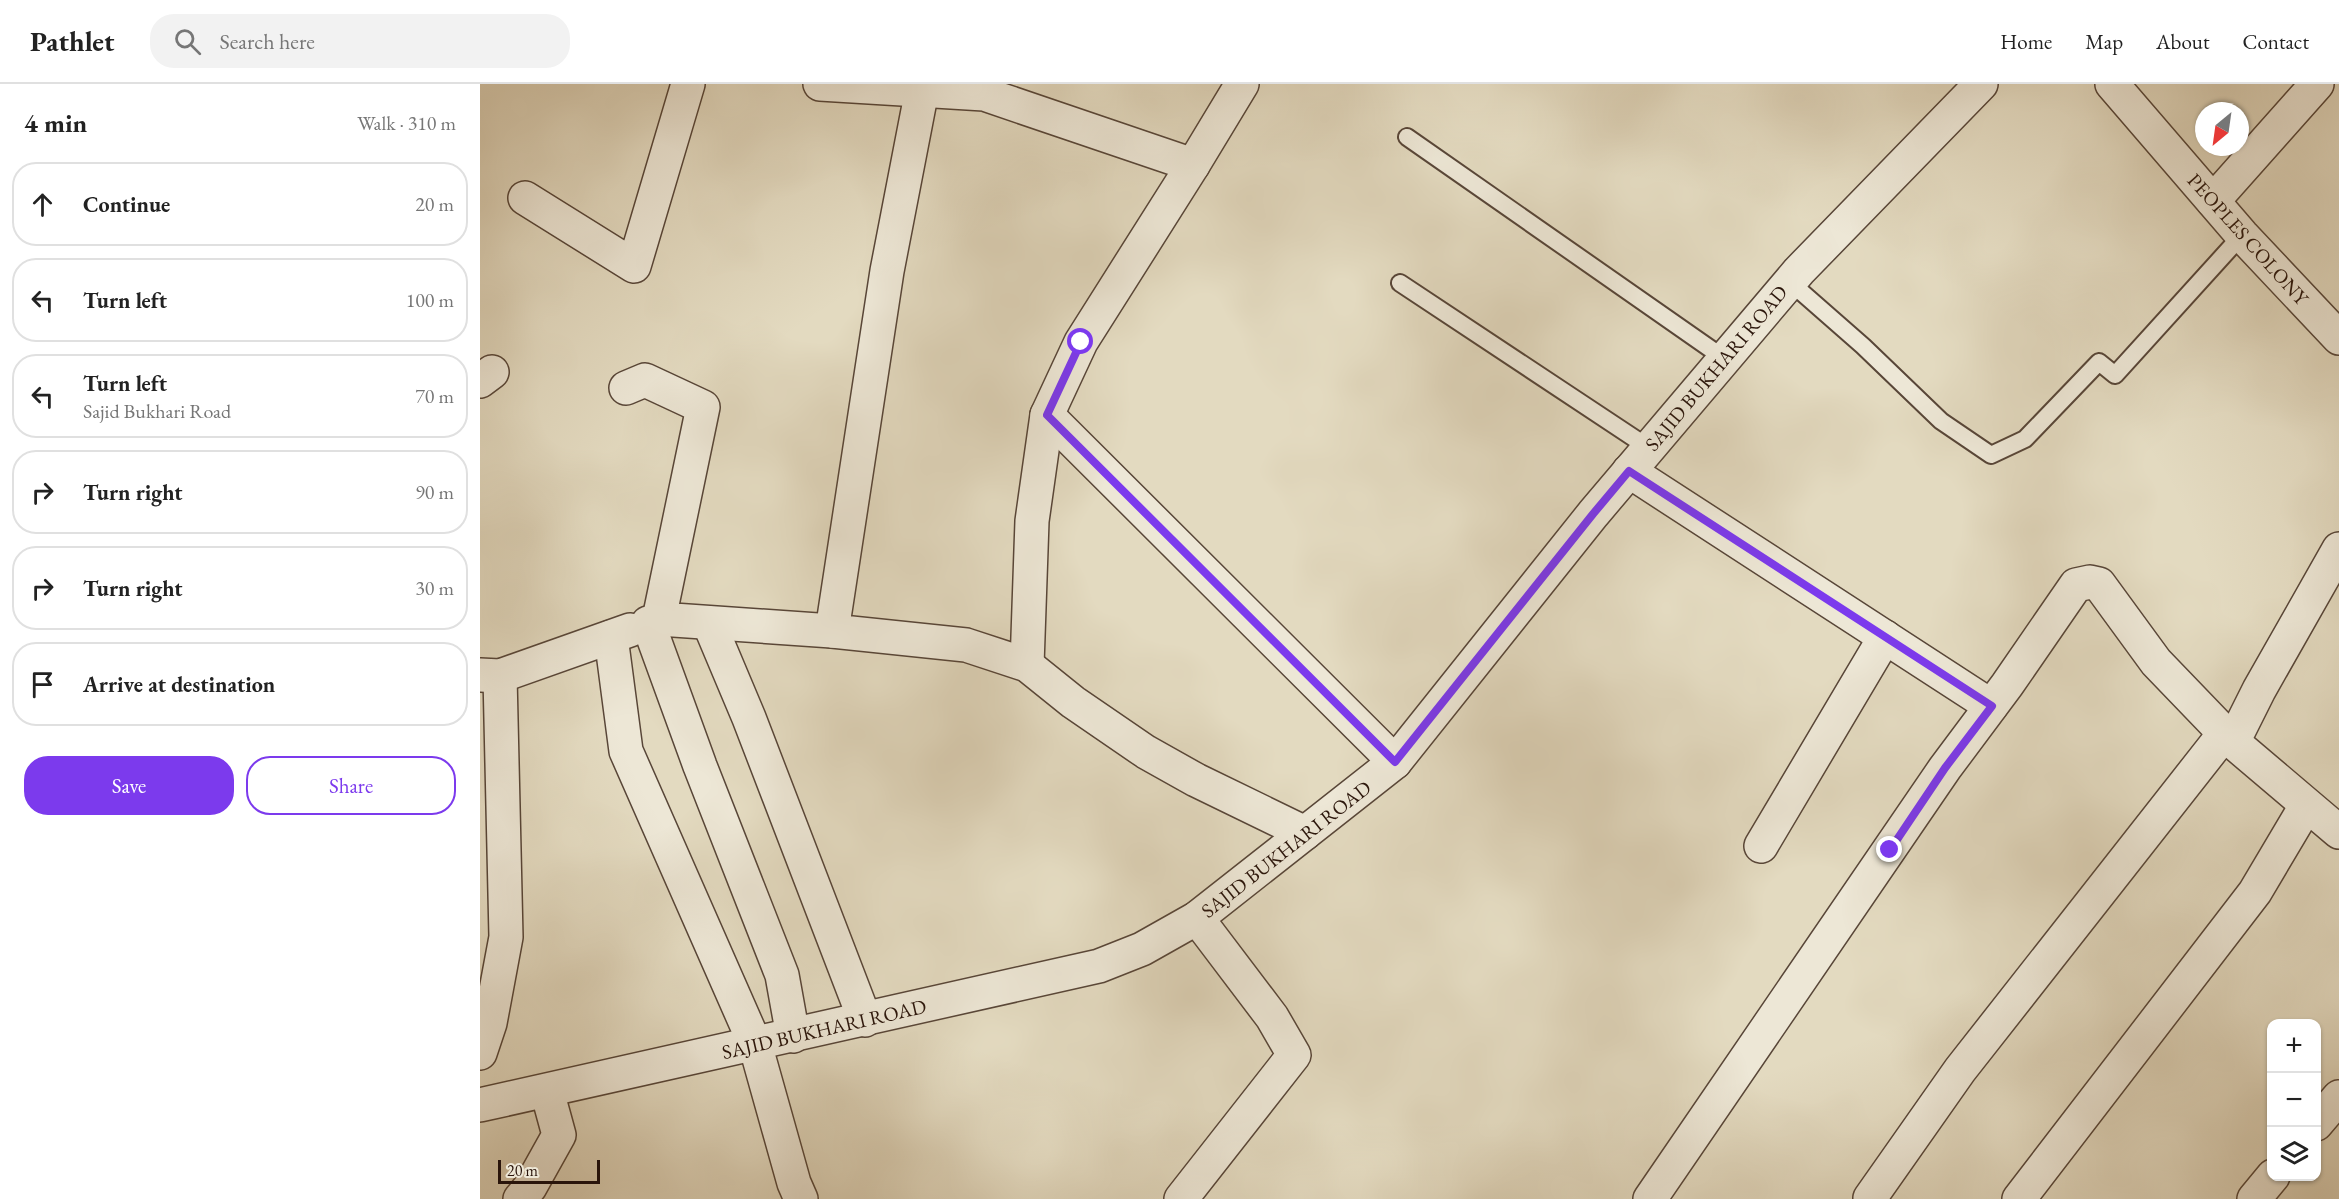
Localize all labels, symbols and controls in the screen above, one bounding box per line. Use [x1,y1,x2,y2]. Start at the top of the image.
search box [150,14,570,68]
text: Pathlet [30,23,114,59]
icon: search [171,25,204,58]
text: Search here [219,27,315,56]
text: Home [2000,28,2052,55]
text: Map [2085,28,2123,55]
text: About [2156,28,2209,55]
text: Contact [2242,28,2309,55]
north arrow [2195,102,2249,156]
text: 4 min [24,106,87,140]
text: Walk · 310 m [357,110,456,136]
street label: PEOPLES COLONY [2182,168,2315,311]
icon: ahead [26,188,59,221]
text: Continue [83,190,170,219]
text: 20 m [415,191,454,217]
street label: SAJID BUKHARI ROAD [1639,280,1793,456]
icon: left [26,284,59,317]
text: Turn left [83,286,167,315]
text: 100 m [406,287,454,313]
route start [1067,328,1093,354]
text: Turn left [83,369,167,398]
icon: left [26,380,59,413]
text: 70 m [415,383,454,409]
text: Sajid Bukhari Road [83,398,231,424]
icon: right [26,476,59,509]
text: Turn right [83,478,182,507]
text: 90 m [415,479,454,505]
icon: right [26,572,59,605]
text: Turn right [83,574,182,603]
text: 30 m [415,575,454,601]
icon: arrive [26,668,59,701]
text: Arrive at destination [83,670,275,699]
button: Save [24,756,234,815]
button: Share [246,756,456,815]
street label: SAJID BUKHARI ROAD [1196,774,1376,924]
route end [1876,836,1902,862]
street label: SAJID BUKHARI ROAD [719,993,929,1065]
map controls [2267,1019,2321,1181]
button: + [2267,1019,2321,1073]
button: − [2267,1073,2321,1127]
button: layers [2267,1127,2321,1181]
scale bar [498,1157,600,1184]
text: 20 m [507,1160,538,1181]

